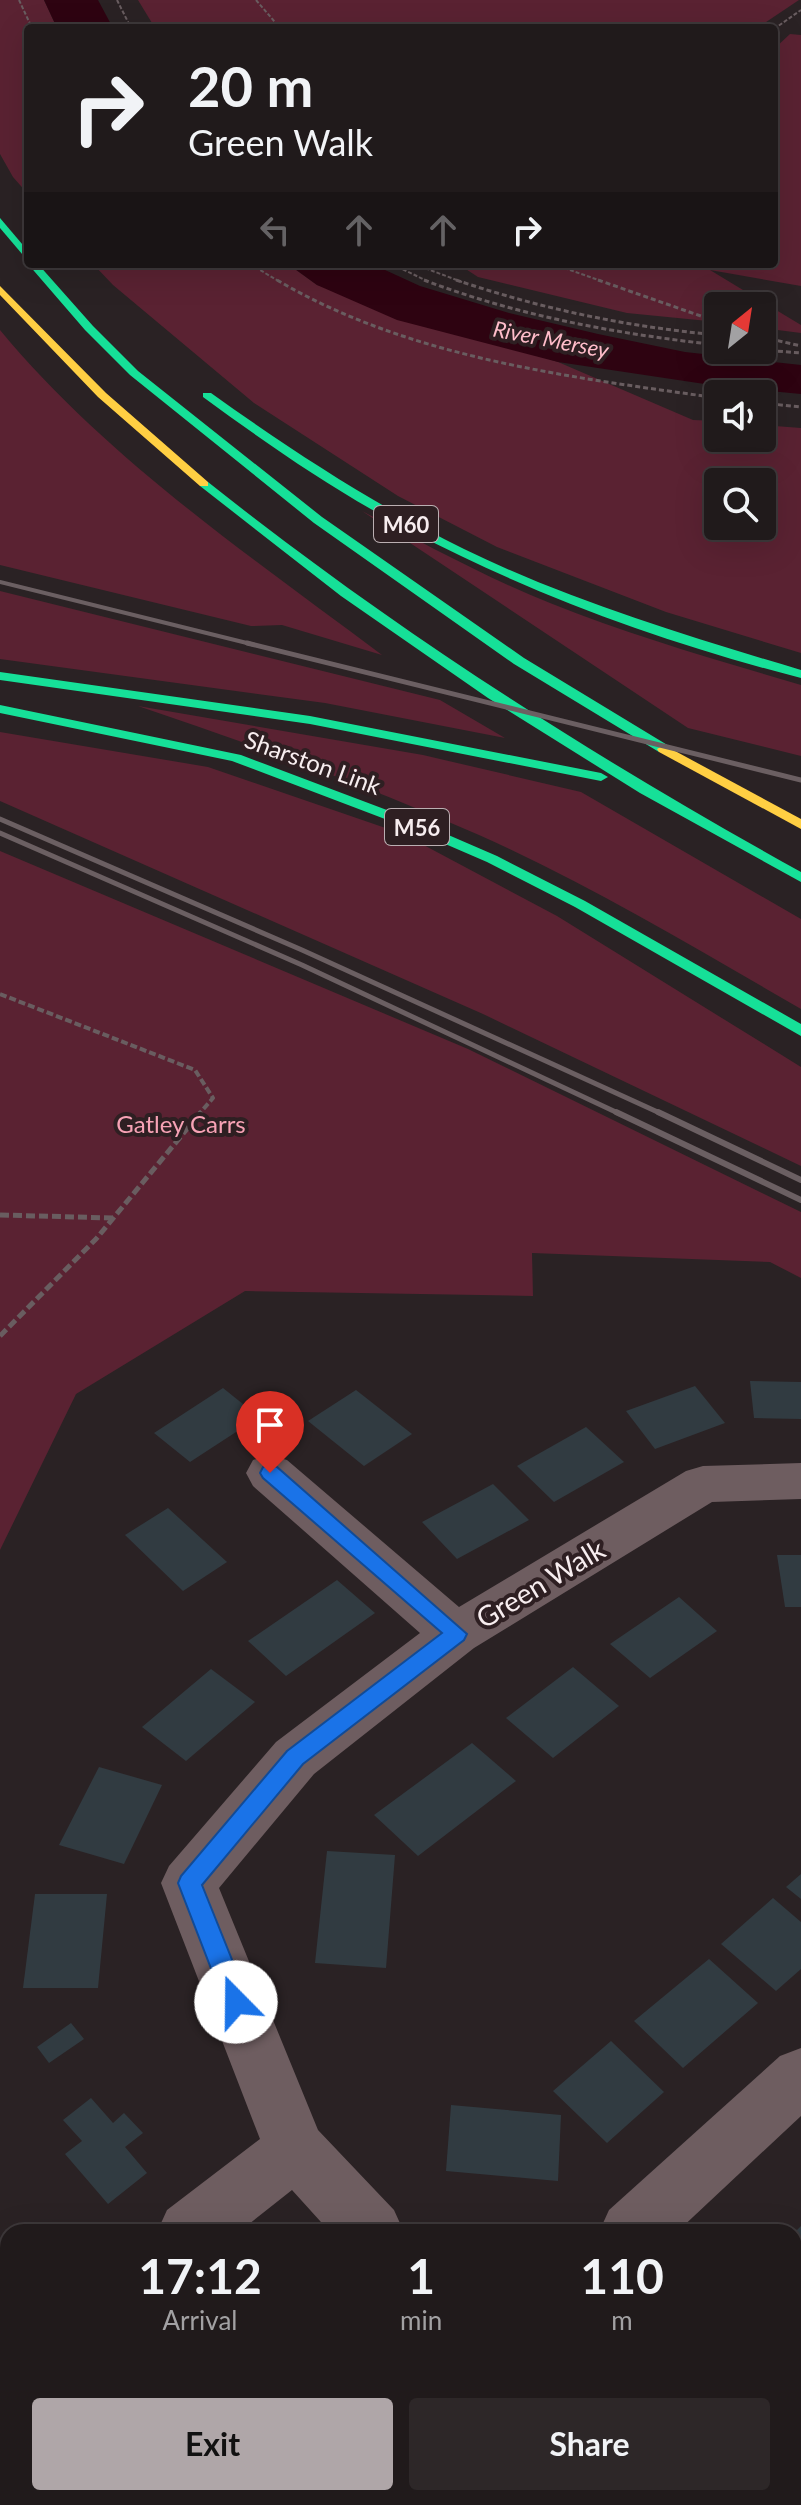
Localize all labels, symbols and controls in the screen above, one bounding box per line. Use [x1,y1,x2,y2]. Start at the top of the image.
text: 20 m [188,52,313,119]
icon: right [56,56,160,160]
text: Green Walk [188,120,373,164]
icon: left [253,208,297,252]
icon: ahead [337,208,381,252]
icon: ahead [421,208,465,252]
icon: right [505,208,549,252]
north arrow [704,292,776,364]
map controls [704,292,776,540]
water label: River Mersey [491,315,611,364]
button: sound [704,380,776,452]
button: search [704,468,776,540]
road number: M60 [374,506,438,542]
street label: Sharston Link [241,724,386,800]
road number: M56 [385,809,449,845]
park label: Gatley Carrs [116,1109,246,1138]
pin [236,1391,304,1473]
icon: arrive [248,1403,292,1447]
street label: Green Walk [470,1531,611,1635]
position arrow [194,1960,278,2044]
text: 17:12 [138,2247,262,2304]
text: 1 [407,2247,435,2304]
text: 110 [580,2247,664,2304]
text: Arrival [163,2304,237,2336]
text: min [400,2304,442,2336]
text: m [611,2304,633,2336]
button: Exit [32,2398,393,2490]
button: Share [409,2398,770,2490]

